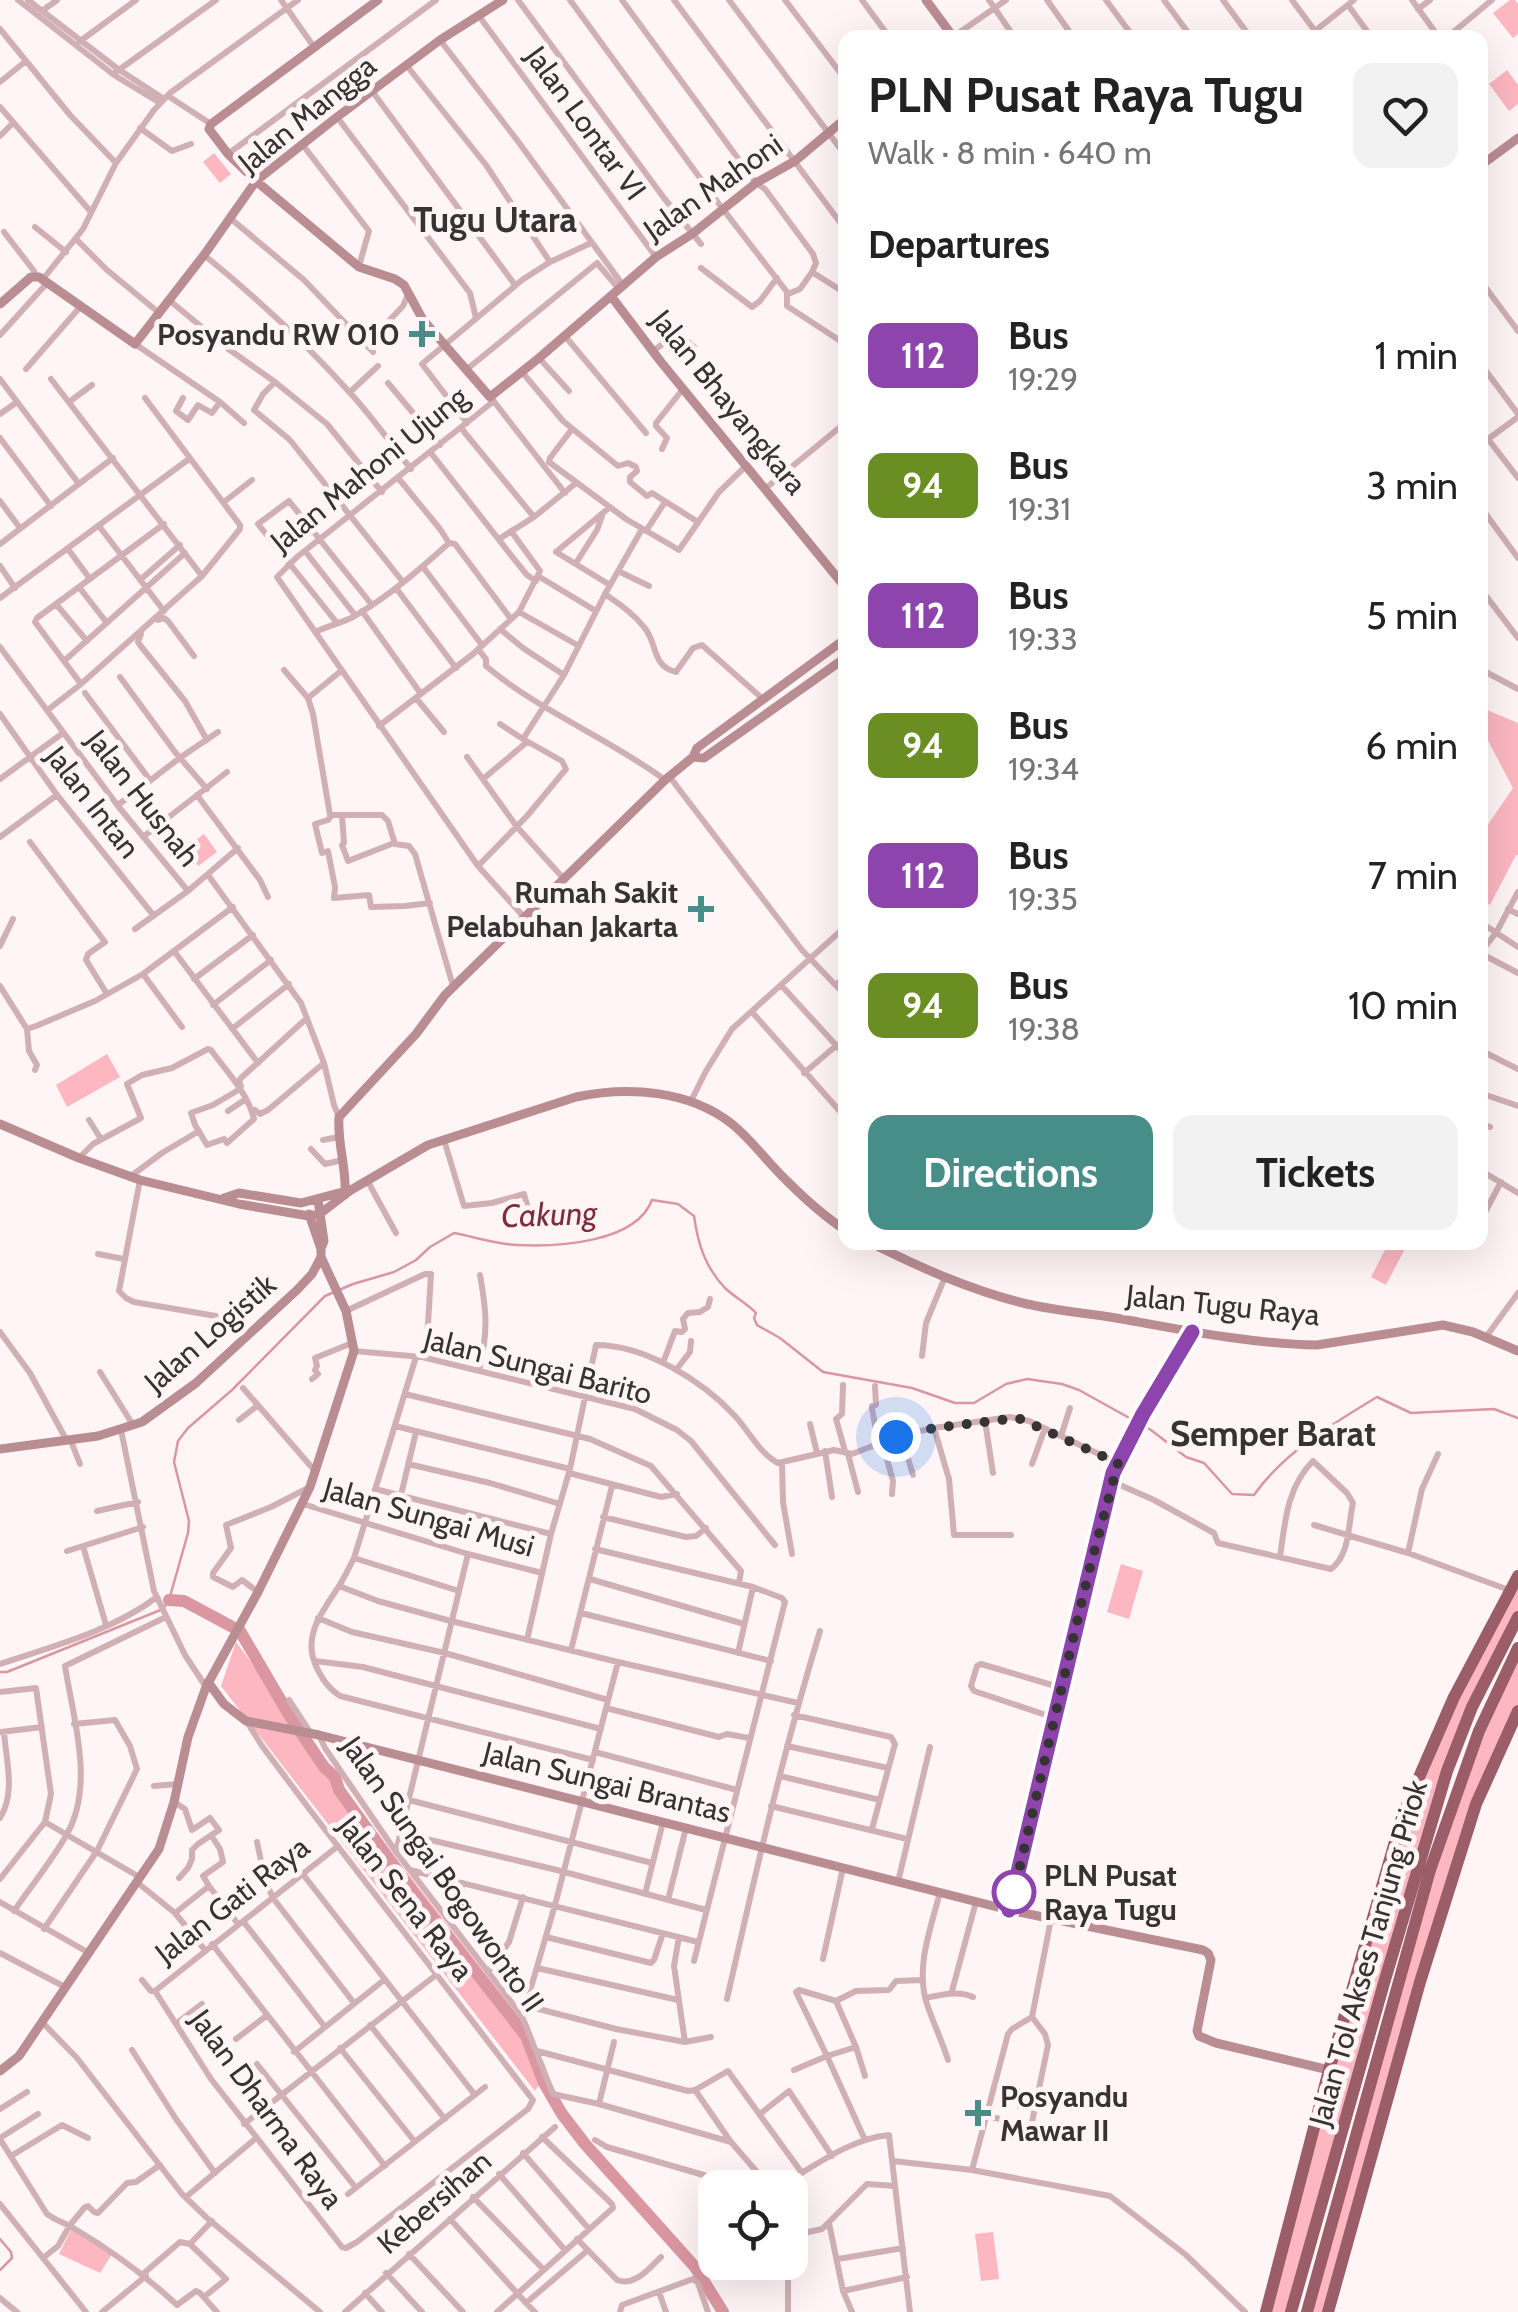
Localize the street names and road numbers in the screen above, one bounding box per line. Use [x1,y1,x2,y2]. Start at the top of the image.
street label: Jalan Lontar VI [517,38,654,207]
street label: Jalan Mangga [230,47,384,181]
street label: Jalan Mahoni [636,126,790,249]
street label: Jalan Bhayangkara [643,301,815,502]
street label: Jalan Mahoni Ujung [262,377,476,560]
street label: Jalan Husnah [78,722,208,874]
street label: Jalan Intan [37,738,148,865]
street label: Jalan Logistik [136,1265,284,1401]
street label: Jalan Tugu Raya [1123,1276,1322,1334]
street label: Jalan Sungai Barito [419,1320,656,1412]
street label: Jalan Sungai Musi [318,1469,539,1565]
street label: Jalan Sungai Bogowonto II [333,1728,552,2019]
street label: Jalan Sungai Brantas [478,1733,735,1831]
street label: Jalan Tol Akses Tanjung Priok [1301,1775,1435,2131]
street label: Jalan Sena Raya [330,1808,482,1988]
street label: Jalan Gati Raya [147,1828,317,1972]
street label: Jalan Dharma Raya [182,2001,352,2216]
street label: Kebersihan [369,2142,499,2262]

